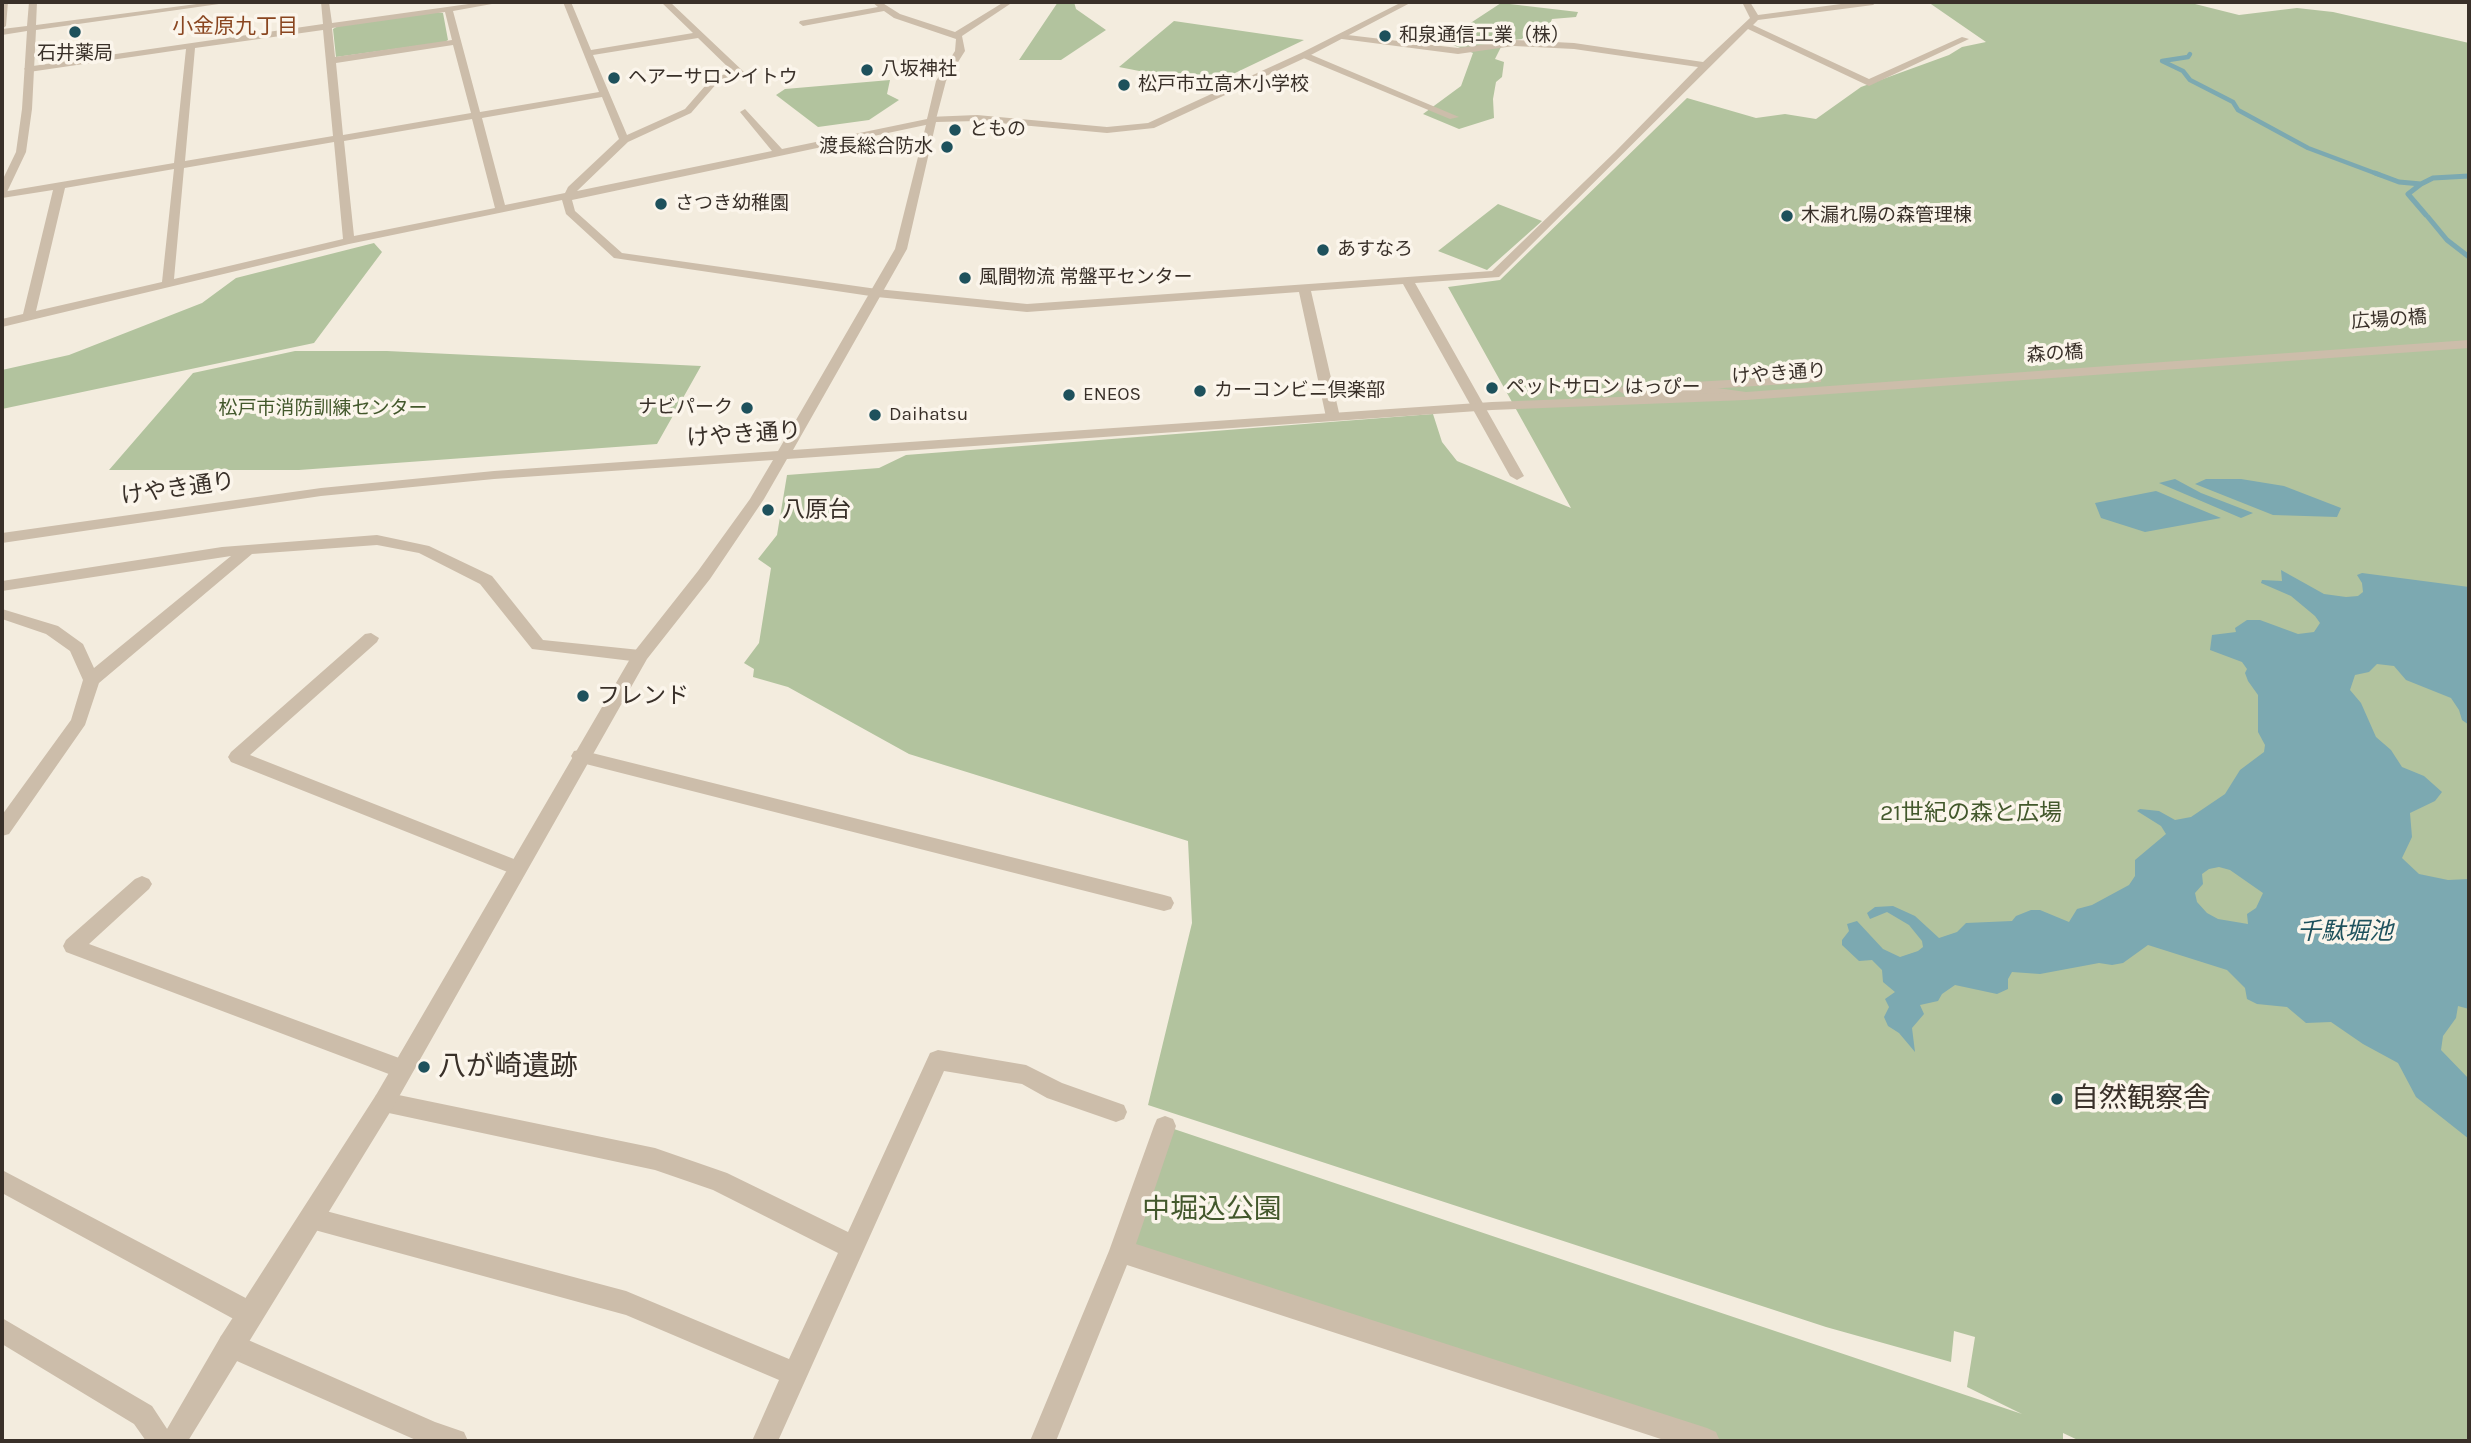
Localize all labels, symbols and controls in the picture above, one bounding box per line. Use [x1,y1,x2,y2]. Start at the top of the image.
district label: 小金原九丁目 [172,14,298,40]
marker: 石井薬局 [67,24,83,40]
place label: 和泉通信工業（株） [1399,25,1570,47]
marker: 和泉通信工業（株） [1377,28,1393,44]
place label: 石井薬局 [37,43,113,65]
place label: 八坂神社 [881,59,957,81]
marker: 八坂神社 [859,62,875,78]
place label: ヘアーサロンイトウ [628,67,798,89]
marker: ヘアーサロンイトウ [606,70,622,86]
place label: 松戸市立高木小学校 [1138,74,1309,96]
marker: 松戸市立高木小学校 [1116,77,1132,93]
place label: ともの [969,119,1026,141]
marker: ともの [947,122,963,138]
place label: 渡長総合防水 [819,136,933,158]
marker: 渡長総合防水 [939,139,955,155]
place label: さつき幼稚園 [675,193,789,215]
marker: さつき幼稚園 [653,196,669,212]
place label: 木漏れ陽の森管理棟 [1801,205,1972,227]
marker: 木漏れ陽の森管理棟 [1779,208,1795,224]
place label: あすなろ [1337,239,1413,261]
marker: あすなろ [1315,242,1331,258]
place label: 風間物流 常盤平センター [979,267,1193,289]
marker: 風間物流 常盤平センター [957,270,973,286]
street label: 広場の橋 [2350,306,2428,334]
street label: 森の橋 [2026,341,2084,367]
street label: けやき通り [1731,359,1827,389]
place label: ペットサロン はっぴー [1506,377,1701,399]
place label: カーコンビニ倶楽部 [1214,380,1385,402]
marker: ペットサロン はっぴー [1484,380,1500,396]
marker: カーコンビニ倶楽部 [1192,383,1208,399]
place label: ENEOS [1083,384,1141,406]
marker: ENEOS [1061,387,1077,403]
place label: ナビパーク [638,397,733,419]
park label: 松戸市消防訓練センター [219,398,427,420]
marker: ナビパーク [739,400,755,416]
place label: Daihatsu [889,404,968,426]
marker: Daihatsu [867,407,883,423]
street label: けやき通り [686,417,802,453]
street label: けやき通り [119,467,237,511]
place label: 八原台 [782,496,851,524]
marker: 八原台 [760,502,776,518]
place label: フレンド [597,682,689,710]
marker: フレンド [575,688,591,704]
park label: 21世紀の森と広場 [1880,799,2062,827]
water label: 千駄堀池 [2297,918,2393,946]
place label: 八が崎遺跡 [438,1050,578,1084]
marker: 八が崎遺跡 [416,1059,432,1075]
place label: 自然観察舎 [2071,1082,2211,1116]
marker: 自然観察舎 [2049,1091,2065,1107]
park label: 中堀込公園 [1142,1193,1282,1227]

